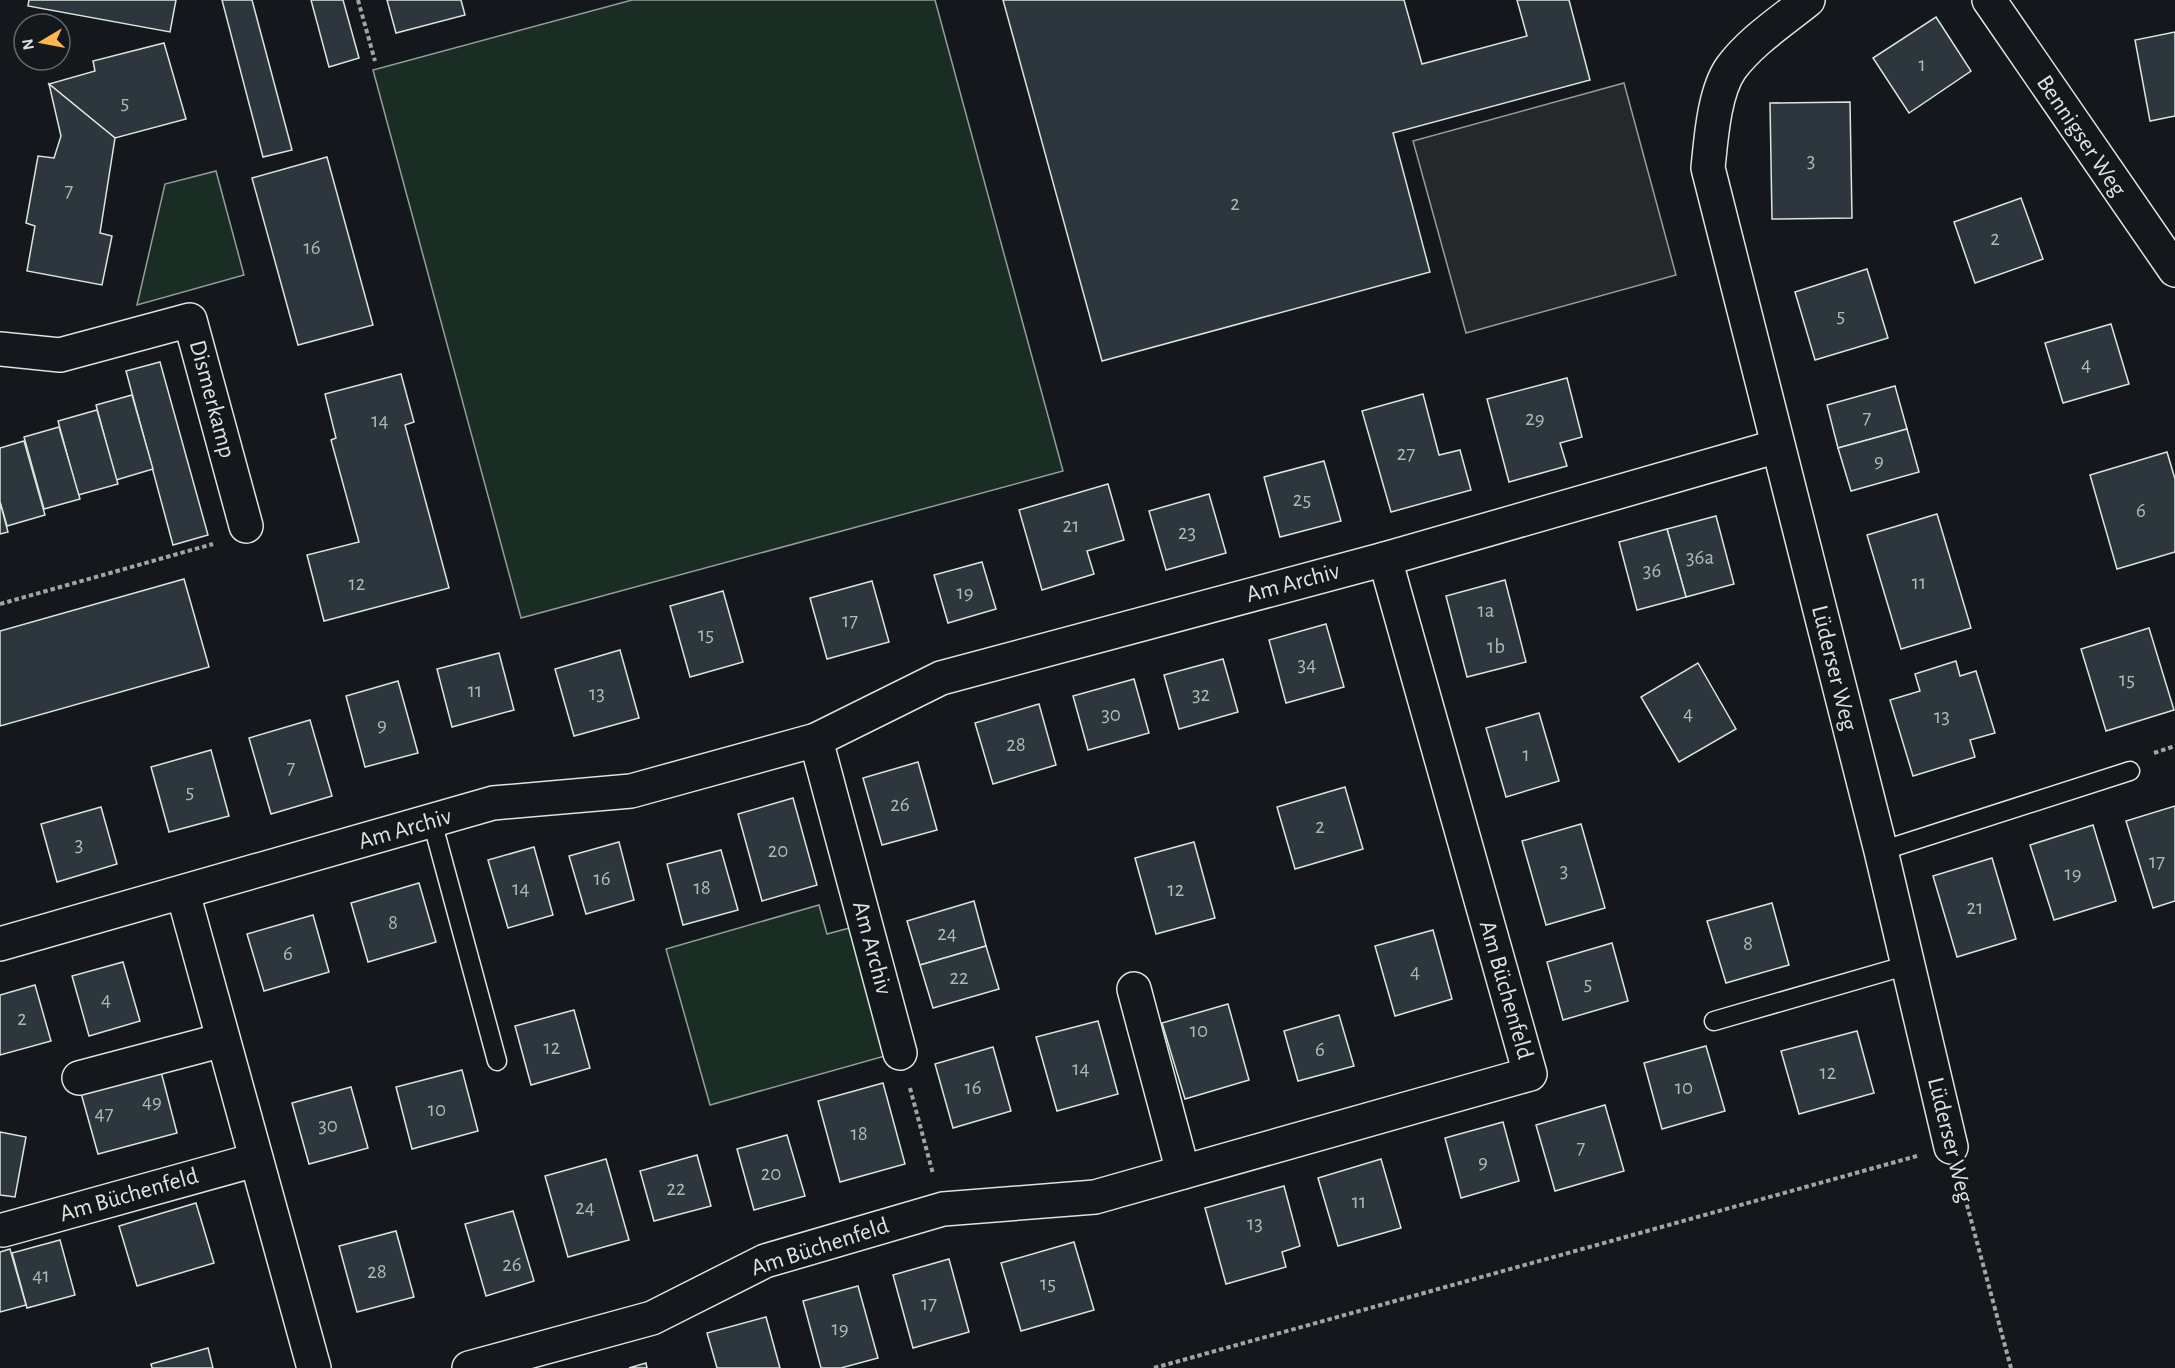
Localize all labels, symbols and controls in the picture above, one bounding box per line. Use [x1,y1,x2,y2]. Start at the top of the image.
north arrow [12,12,72,72]
text: N [19,38,37,51]
house number: 1 [1918,54,1926,75]
street label: Bennigser Weg [2032,71,2130,201]
house number: 5 [121,92,129,113]
house number: 3 [1807,150,1815,171]
house number: 7 [65,180,74,201]
house number: 2 [1230,193,1240,214]
house number: 2 [1990,228,2000,249]
house number: 16 [303,237,321,258]
house number: 5 [1837,305,1845,326]
street label: Dismerkamp [185,337,239,461]
house number: 4 [2081,354,2091,375]
house number: 7 [1863,407,1872,428]
house number: 29 [1525,408,1545,429]
house number: 14 [371,410,389,431]
house number: 27 [1397,443,1415,464]
house number: 9 [1874,450,1884,471]
house number: 25 [1293,489,1311,510]
house number: 6 [2136,500,2146,521]
house number: 21 [1063,515,1079,536]
house number: 23 [1178,522,1196,543]
house number: 36a [1686,547,1714,568]
street label: Am Archiv [1244,559,1342,607]
house number: 36 [1643,560,1661,581]
house number: 11 [1912,572,1926,593]
house number: 12 [349,573,365,594]
house number: 19 [956,582,974,603]
house number: 1a [1478,600,1495,621]
street label: Lüderser Weg [1807,603,1861,733]
house number: 17 [842,610,858,631]
house number: 15 [698,624,714,645]
house number: 1b [1487,636,1505,657]
house number: 34 [1298,654,1316,675]
house number: 15 [2119,669,2135,690]
house number: 11 [468,680,482,701]
house number: 13 [589,683,605,704]
house number: 32 [1192,684,1210,705]
house number: 4 [1683,703,1693,724]
house number: 30 [1101,704,1121,725]
house number: 13 [1934,706,1950,727]
house number: 9 [377,714,387,735]
house number: 28 [1006,734,1026,755]
house number: 1 [1522,744,1530,765]
house number: 7 [287,757,296,778]
house number: 5 [186,781,194,802]
house number: 26 [890,794,910,815]
street label: Am Archiv [356,804,454,854]
house number: 2 [1315,816,1325,837]
house number: 3 [75,834,83,855]
house number: 20 [768,840,788,861]
house number: 17 [2149,851,2165,872]
house number: 3 [1560,860,1568,881]
house number: 19 [2064,863,2082,884]
house number: 16 [593,868,611,889]
house number: 18 [693,877,711,898]
house number: 14 [512,878,530,899]
house number: 12 [1168,879,1184,900]
house number: 21 [1967,897,1983,918]
street label: Am Archiv [848,899,896,997]
house number: 8 [388,912,398,933]
street label: Am Büchenfeld [1475,918,1537,1062]
house number: 24 [937,923,957,944]
house number: 8 [1743,933,1753,954]
house number: 6 [283,943,293,964]
house number: 4 [1410,961,1420,982]
house number: 22 [949,967,969,988]
house number: 5 [1584,973,1592,994]
house number: 4 [101,989,111,1010]
house number: 2 [17,1008,27,1029]
house number: 10 [1190,1020,1208,1041]
house number: 12 [544,1037,560,1058]
house number: 6 [1315,1039,1325,1060]
house number: 14 [1072,1058,1090,1079]
house number: 12 [1820,1062,1836,1083]
street label: Lüderser Weg [1923,1075,1977,1205]
house number: 16 [964,1077,982,1098]
house number: 10 [1675,1077,1693,1098]
house number: 49 [142,1091,162,1112]
house number: 10 [428,1099,446,1120]
house number: 47 [95,1103,114,1124]
house number: 30 [318,1115,338,1136]
house number: 18 [850,1123,868,1144]
house number: 7 [1577,1137,1586,1158]
house number: 9 [1478,1151,1488,1172]
house number: 20 [761,1163,781,1184]
street label: Am Büchenfeld [57,1164,201,1226]
house number: 22 [666,1178,686,1199]
house number: 11 [1352,1191,1366,1212]
house number: 24 [575,1197,595,1218]
street label: Am Büchenfeld [748,1213,892,1281]
house number: 13 [1247,1213,1263,1234]
house number: 26 [502,1254,522,1275]
house number: 28 [367,1261,387,1282]
house number: 41 [32,1265,50,1286]
house number: 15 [1040,1273,1056,1294]
house number: 17 [921,1293,937,1314]
house number: 19 [831,1318,849,1339]

